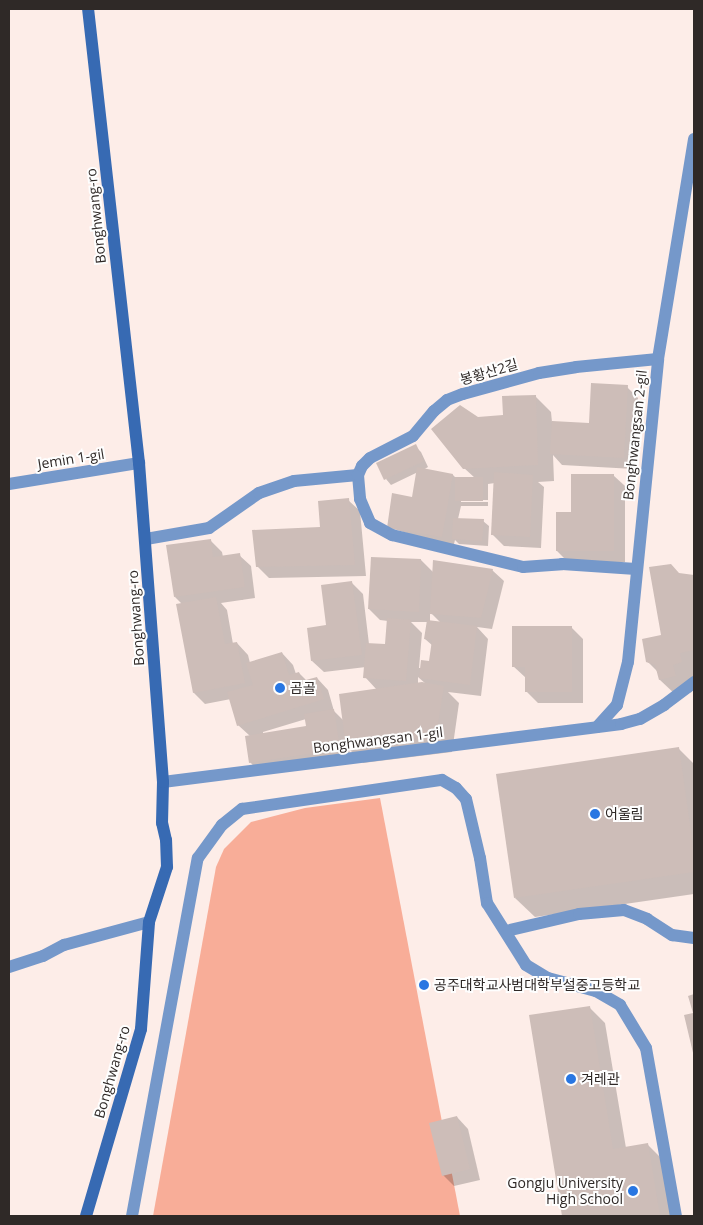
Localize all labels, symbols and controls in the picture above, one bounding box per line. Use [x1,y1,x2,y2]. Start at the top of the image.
street label: Bonghwang-ro [83,168,109,264]
street label: 봉황산2길 [458,356,520,388]
street label: Bonghwangsan 2-gil [620,369,650,501]
street label: Jemin 1-gil [36,445,106,473]
street label: Bonghwang-ro [124,570,148,666]
place label: 곰골 [290,680,316,696]
marker: 곰골 [274,682,286,694]
street label: Bonghwangsan 1-gil [312,724,444,756]
place label: 어울림 [605,806,644,822]
marker: 어울림 [589,808,601,820]
place label: 공주대학교사범대학부설중고등학교 [434,977,640,993]
marker: 공주대학교사범대학부설중고등학교 [418,979,430,991]
street label: Bonghwang-ro [91,1024,133,1120]
place label: 겨레관 [581,1071,620,1087]
marker: 겨레관 [565,1073,577,1085]
place label: Gongju University High School [507,1175,623,1208]
marker: Gongju University High School [627,1185,639,1197]

